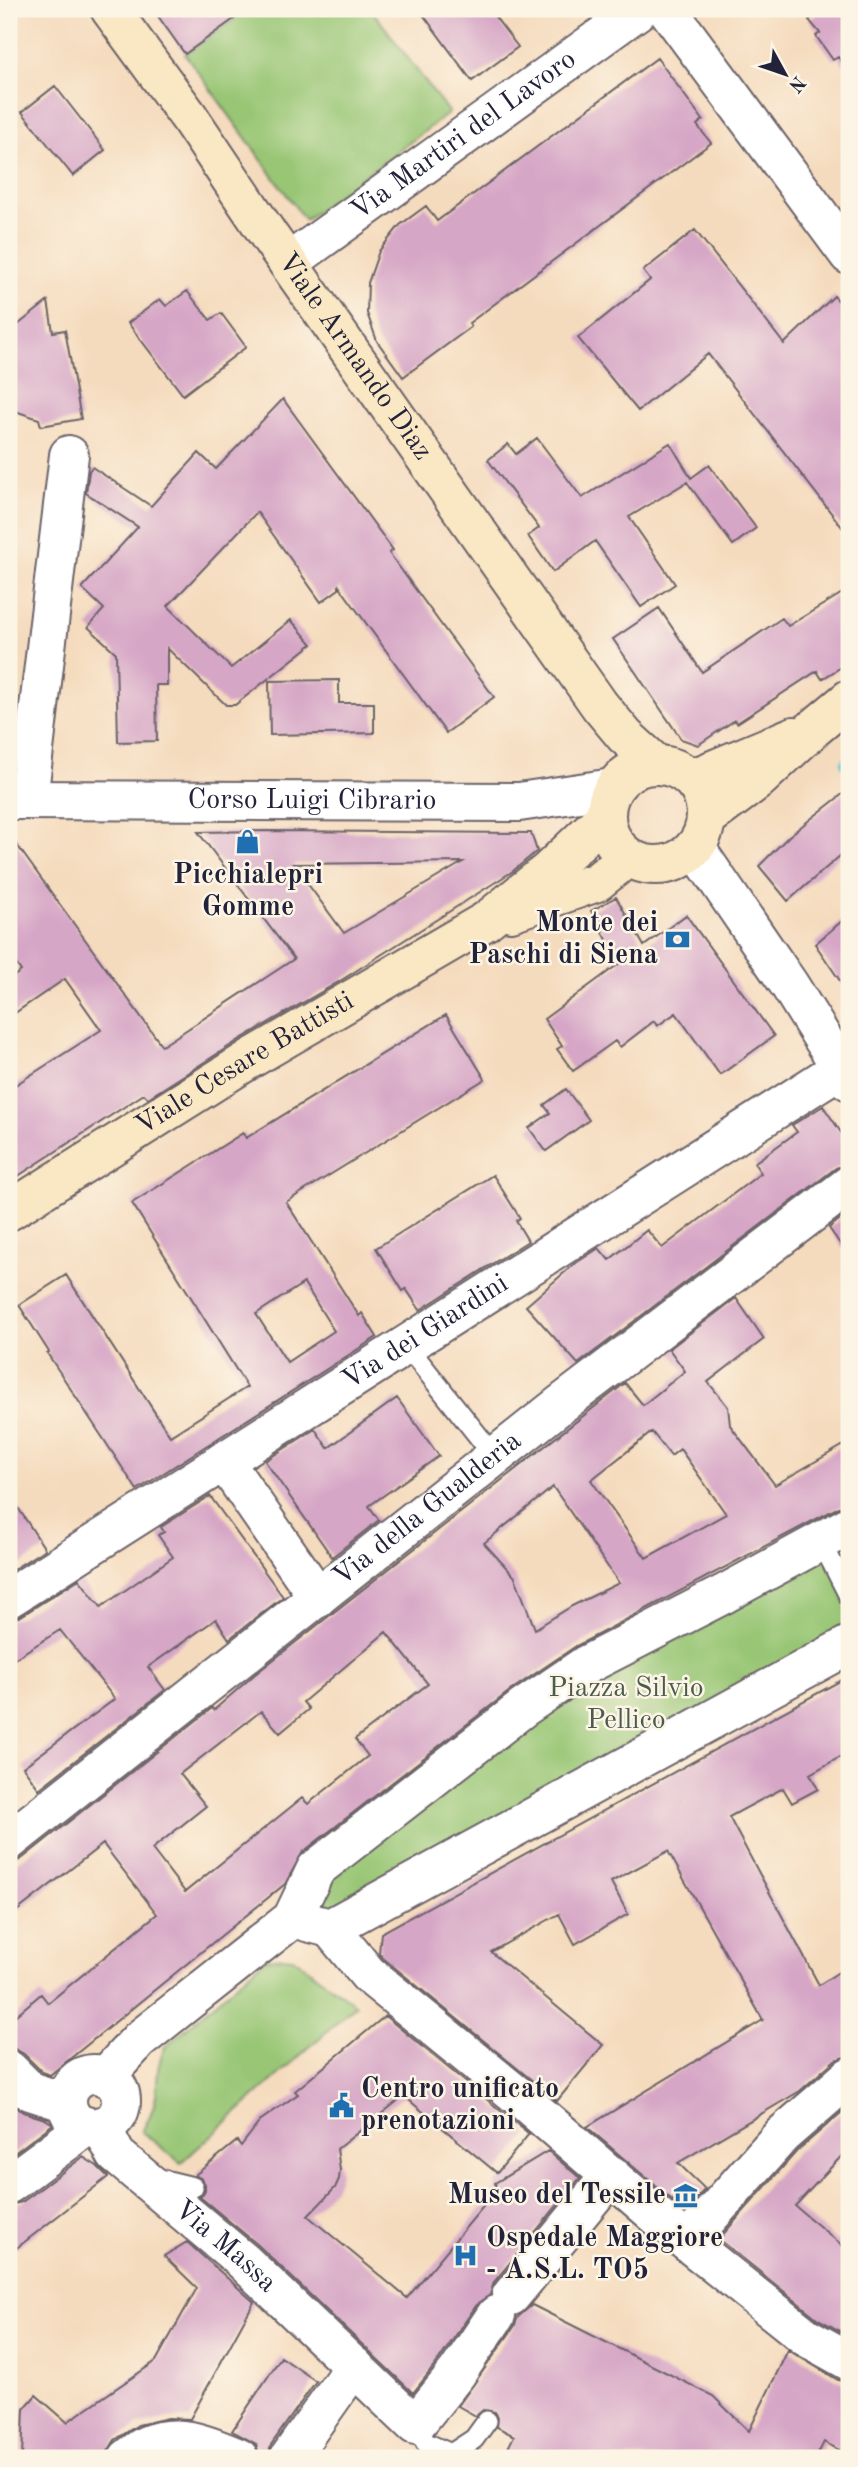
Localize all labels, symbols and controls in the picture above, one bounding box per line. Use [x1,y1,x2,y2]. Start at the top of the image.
north arrow [750,38,820,108]
street label: Via Martiri del Lavoro [346,46,582,226]
text: N [784,72,808,95]
street label: Viale Armando Diaz [272,248,436,466]
street label: Corso Luigi Cibrario [188,787,436,816]
shop icon: Picchialepri Gomme [234,828,262,856]
place label: Picchialepri Gomme [173,862,323,922]
place label: Monte dei Paschi di Siena [469,910,658,970]
bank icon: Monte dei Paschi di Siena [664,926,692,954]
street label: Viale Cesare Battisti [131,987,359,1141]
street label: Via dei Giardini [338,1270,514,1396]
street label: Via della Gualderia [329,1427,527,1592]
park label: Piazza Silvio Pellico [548,1675,704,1735]
place label: Centro unificato prenotazioni [361,2076,559,2136]
public building icon: Centro unificato prenotazioni [327,2092,355,2120]
place label: Museo del Tessile [448,2182,666,2210]
museum icon: Museo del Tessile [672,2182,700,2210]
street label: Via Massa [168,2195,281,2298]
place label: Ospedale Maggiore - A.S.L. TO5 [486,2225,723,2285]
hospital icon: Ospedale Maggiore - A.S.L. TO5 [452,2241,480,2269]

